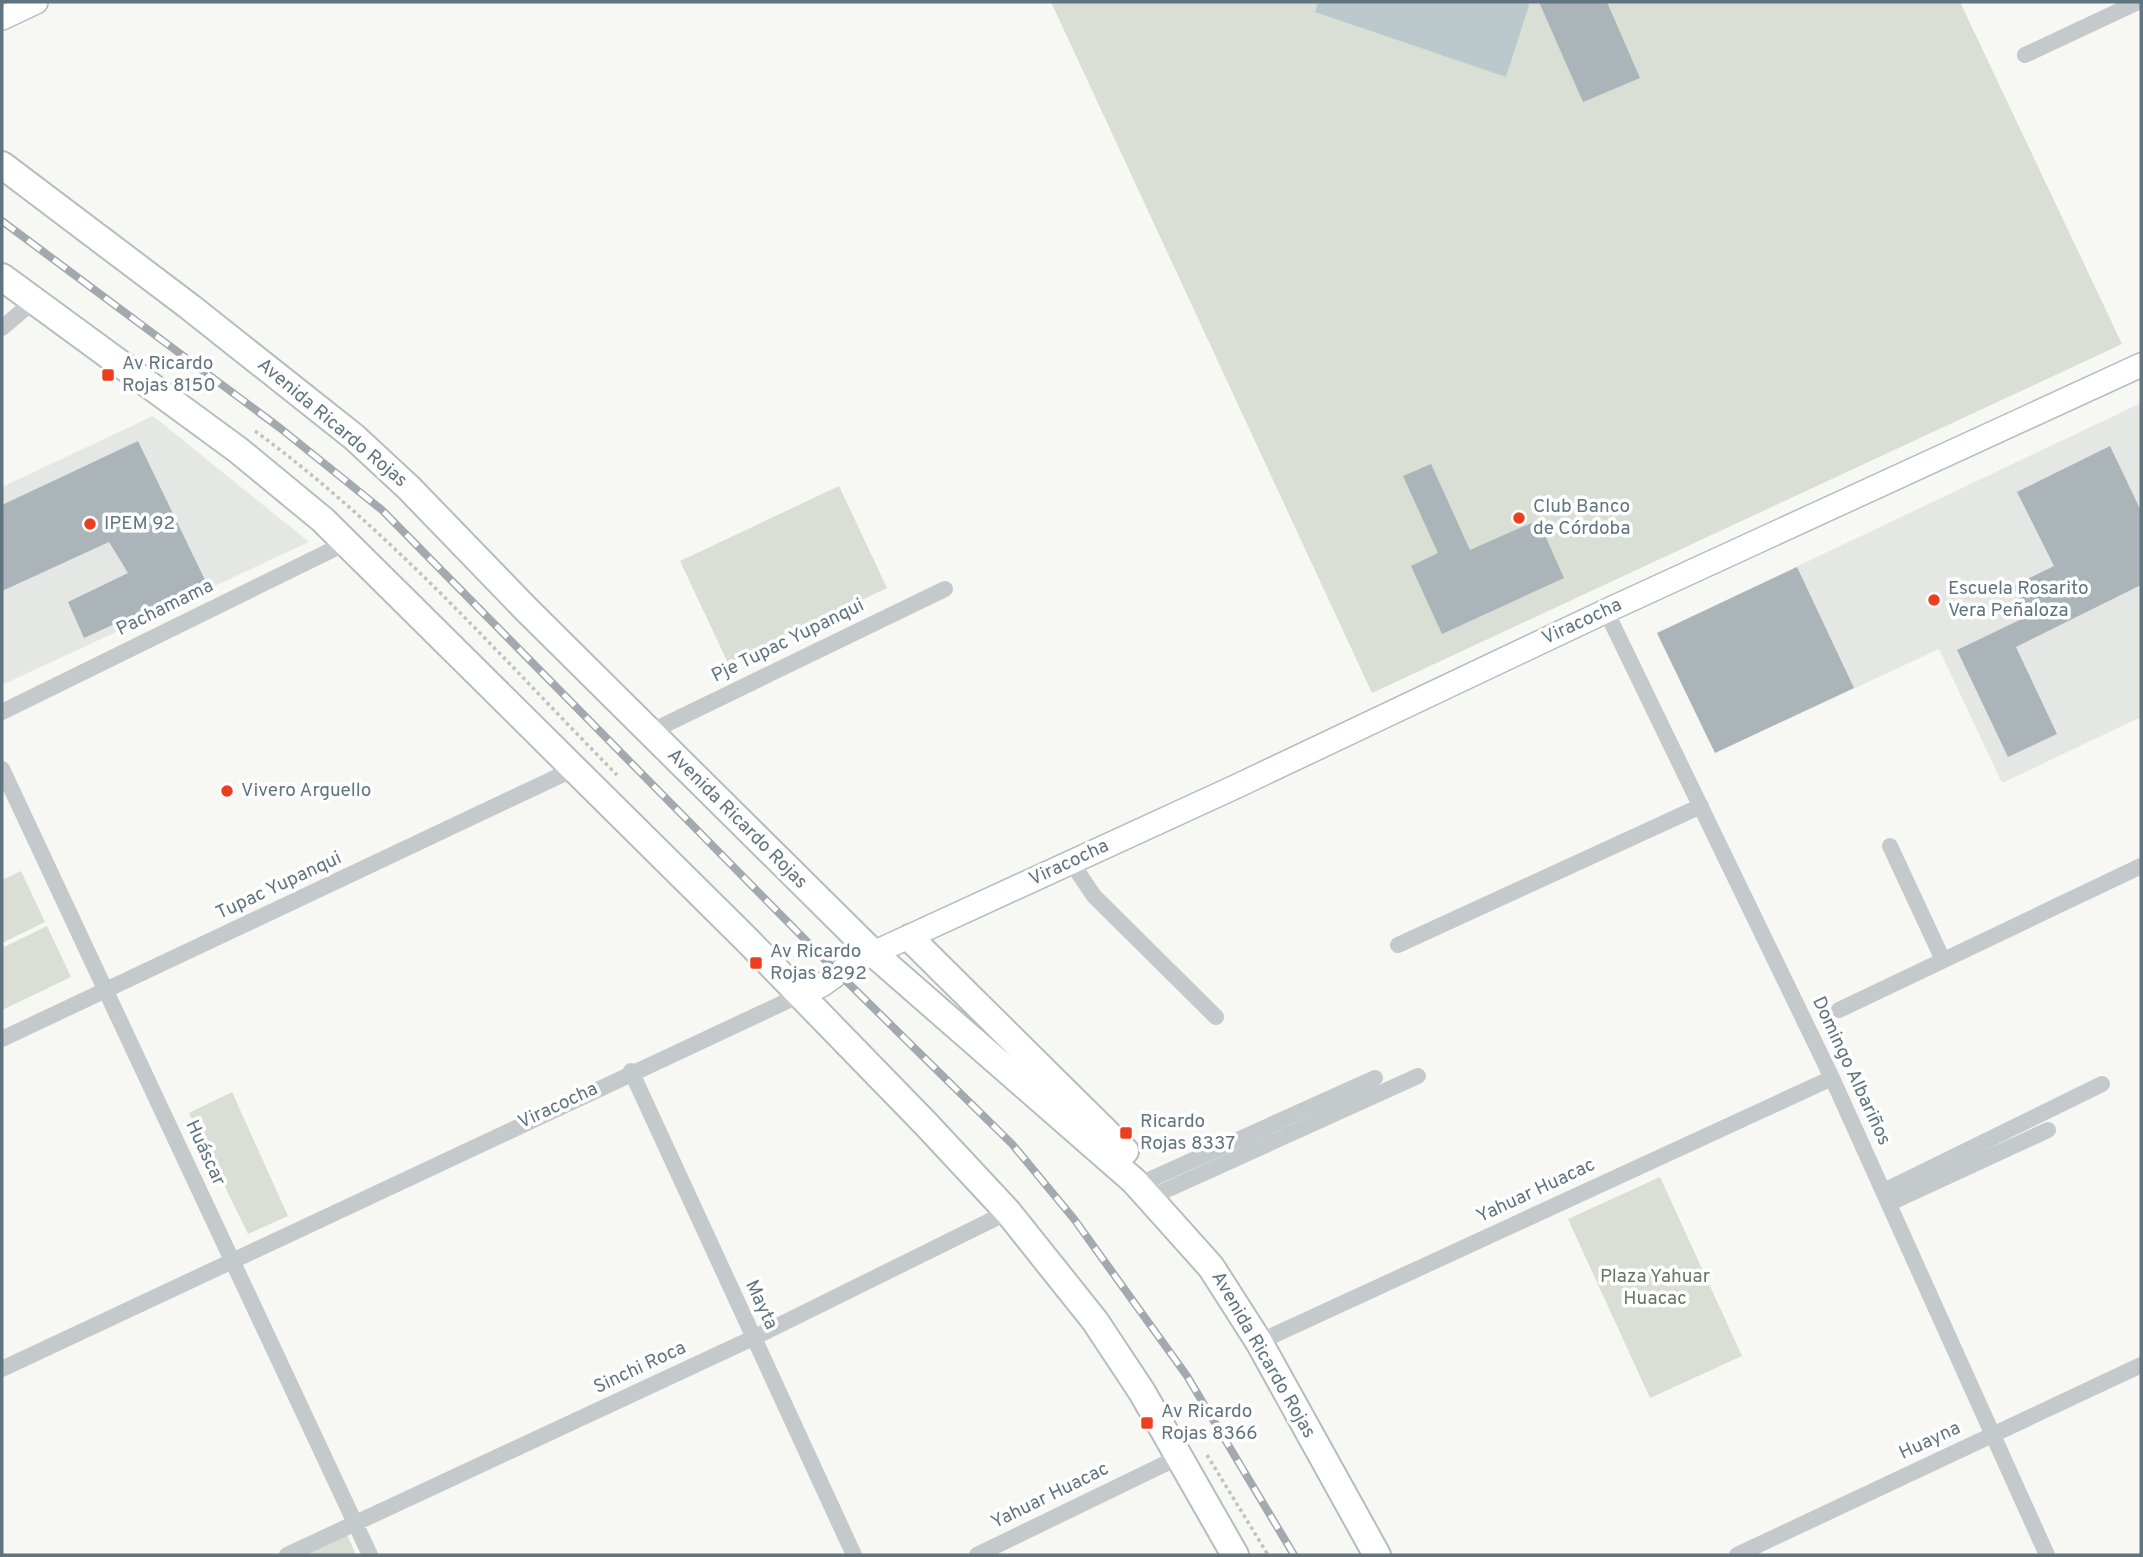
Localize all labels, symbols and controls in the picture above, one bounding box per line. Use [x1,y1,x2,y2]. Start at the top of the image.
place label: Av Ricardo Rojas 8150 [122,352,216,398]
street label: Avenida Ricardo Rojas [252,353,412,493]
marker: Av Ricardo Rojas 8150 [100,367,116,383]
place label: Club Banco de Córdoba [1533,495,1631,541]
marker: Club Banco de Córdoba [1511,510,1527,526]
place label: IPEM 92 [104,512,175,536]
marker: IPEM 92 [82,516,98,532]
street label: Pachamama [113,574,217,642]
place label: Escuela Rosarito Vera Peñaloza [1948,577,2089,623]
marker: Escuela Rosarito Vera Peñaloza [1926,592,1942,608]
street label: Viracocha [1538,593,1626,651]
street label: Pje Tupac Yupanqui [708,594,868,688]
street label: Avenida Ricardo Rojas [662,744,812,894]
place label: Vivero Arguello [241,779,371,803]
marker: Vivero Arguello [219,783,235,799]
street label: Viracocha [1025,834,1113,892]
street label: Tupac Yupanqui [212,846,346,926]
place label: Av Ricardo Rojas 8292 [770,940,867,986]
marker: Av Ricardo Rojas 8292 [748,955,764,971]
street label: Domingo Albariños [1806,993,1896,1149]
street label: Viracocha [514,1077,602,1135]
place label: Ricardo Rojas 8337 [1140,1110,1235,1156]
street label: Huáscar [179,1116,231,1190]
marker: Ricardo Rojas 8337 [1118,1125,1134,1141]
street label: Yahuar Huacac [1473,1153,1599,1229]
park label: Plaza Yahuar Huacac [1600,1265,1711,1311]
street label: Avenida Ricardo Rojas [1205,1267,1321,1443]
street label: Mayta [739,1276,783,1334]
street label: Sinchi Roca [590,1336,690,1400]
place label: Av Ricardo Rojas 8366 [1161,1400,1258,1446]
marker: Av Ricardo Rojas 8366 [1139,1415,1155,1431]
street label: Huayna [1895,1416,1965,1466]
street label: Yahuar Huacac [987,1457,1113,1535]

